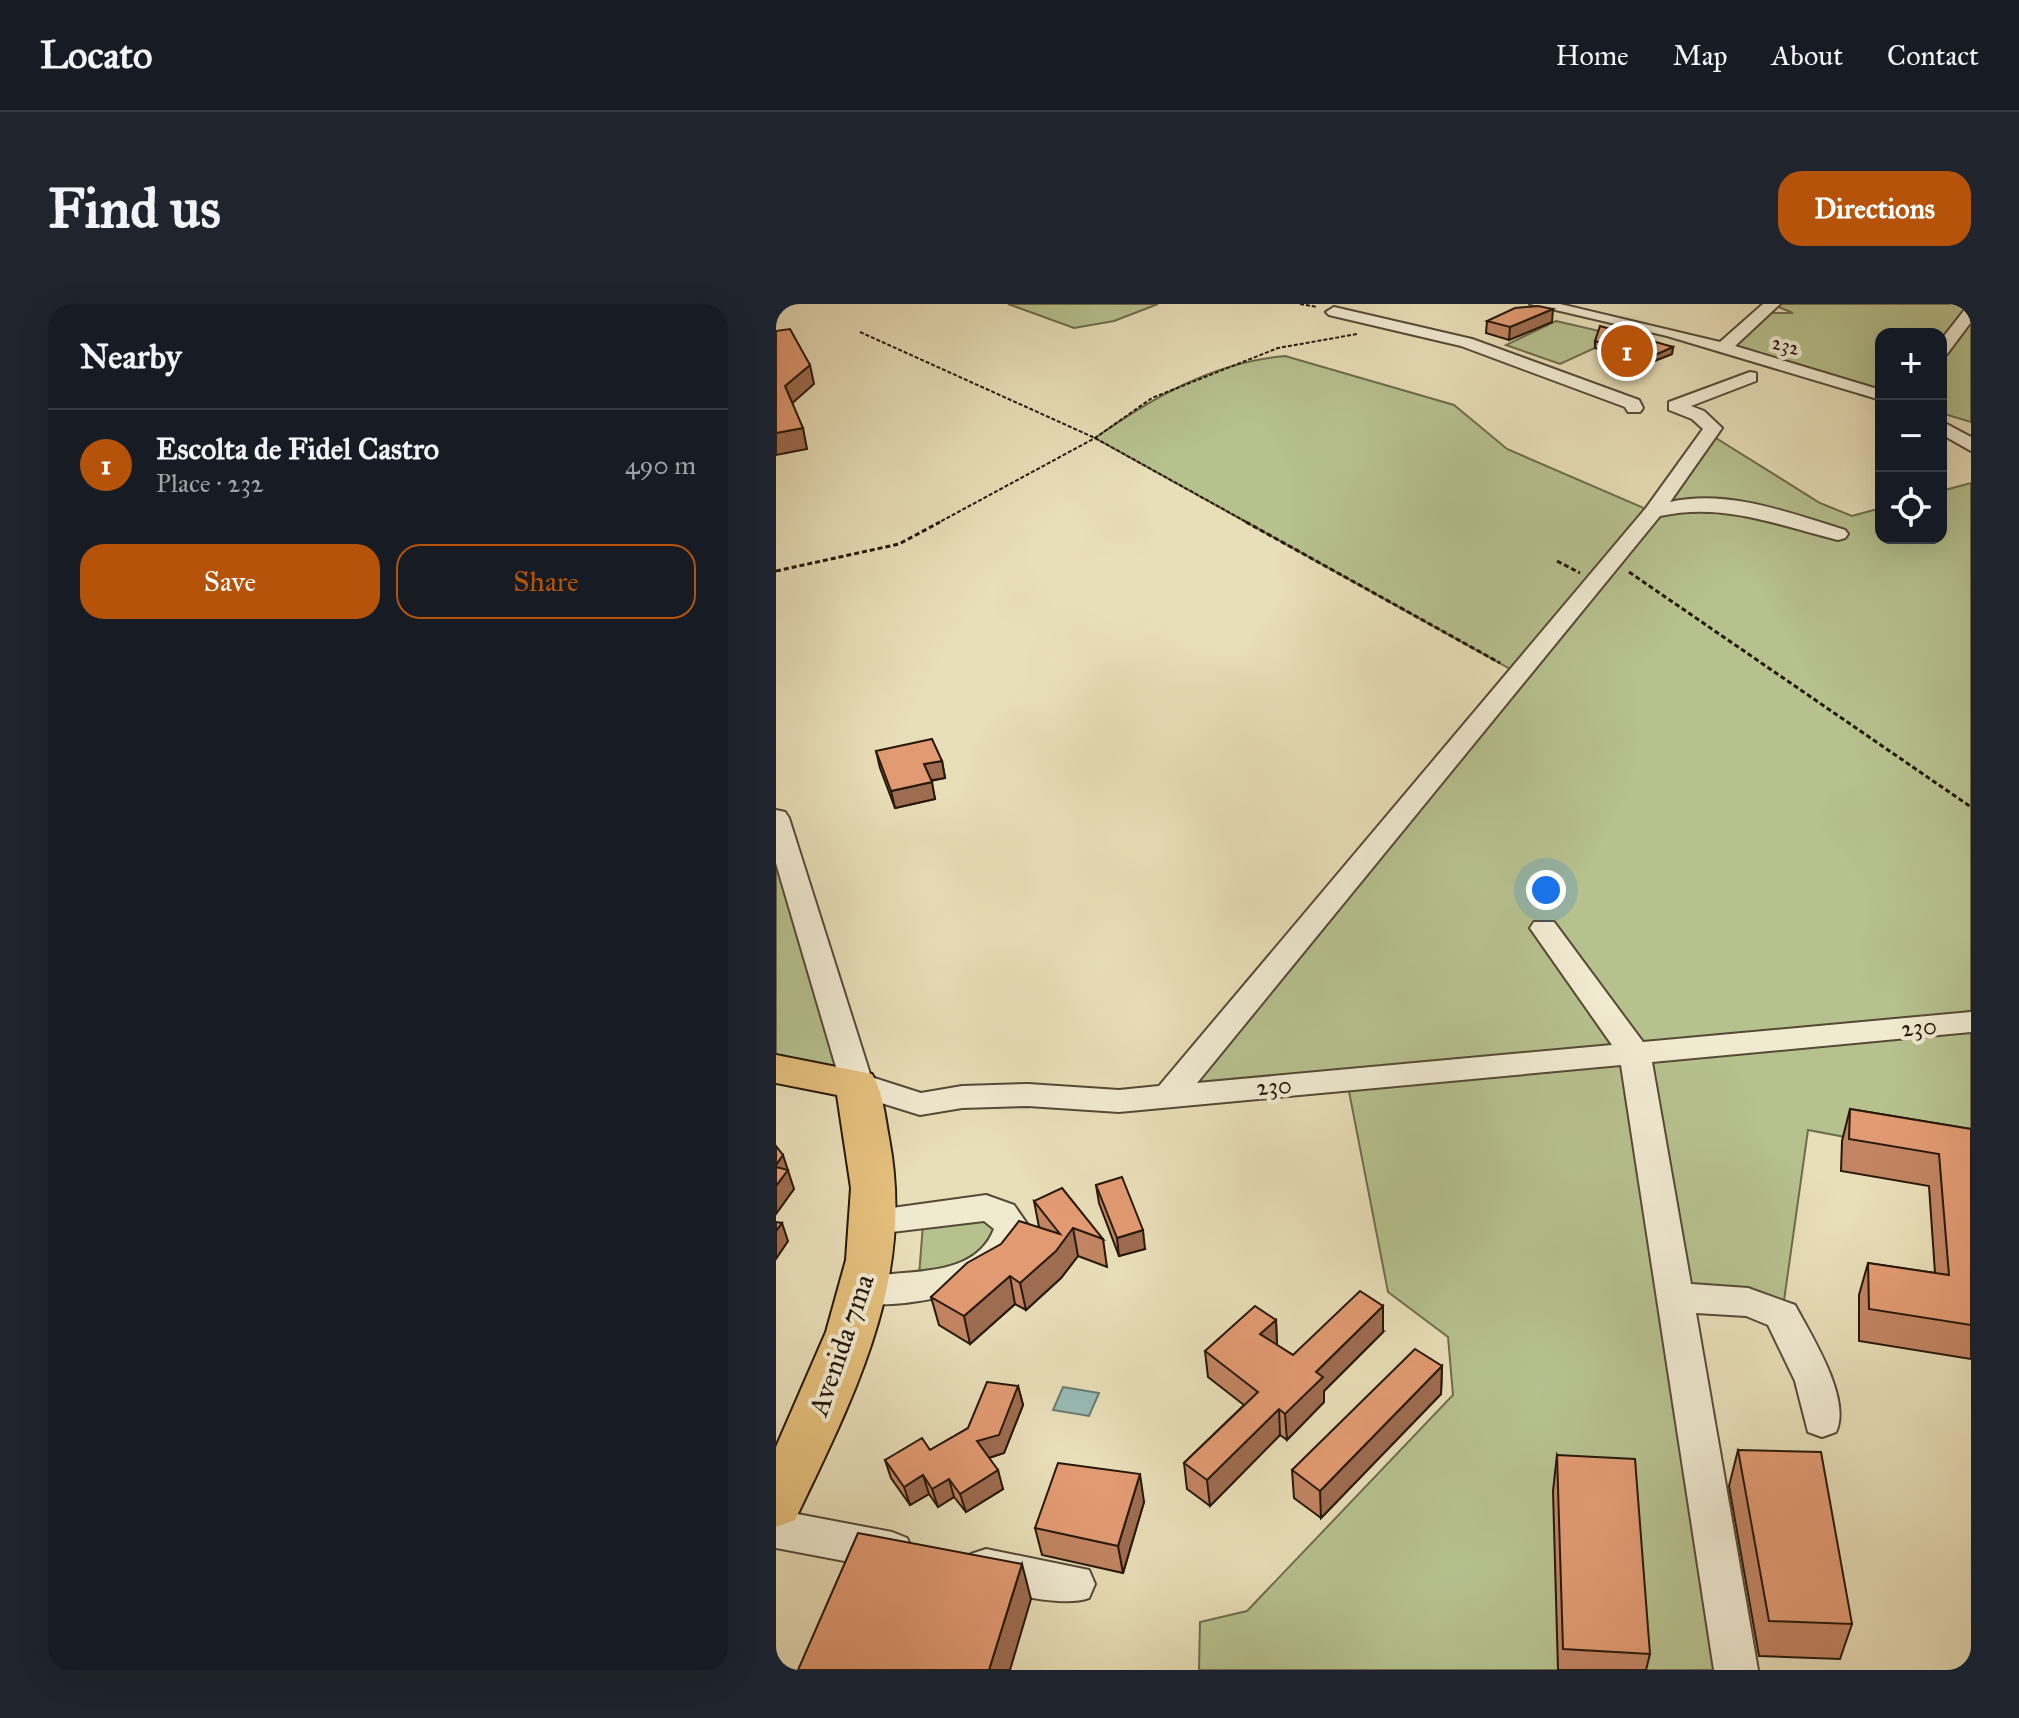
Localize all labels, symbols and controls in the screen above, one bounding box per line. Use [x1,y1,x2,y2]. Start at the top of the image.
text: Locato [40,32,153,78]
text: Home [1556,38,1629,73]
text: Map [1673,38,1727,73]
text: About [1771,38,1843,73]
text: Contact [1887,38,1979,73]
button: Directions [1778,171,1971,246]
text: Find us [48,174,221,242]
pin: 1 [1601,321,1653,381]
map controls [1875,328,1947,544]
button: + [1875,328,1947,400]
street label: 232 [1769,330,1803,360]
text: Nearby [80,336,182,377]
button: − [1875,400,1947,472]
text: Escolta de Fidel Castro [156,431,439,467]
text: 1 [101,449,111,481]
text: 490 m [625,449,696,481]
text: Place · 232 [156,467,264,499]
button: locate [1875,472,1947,544]
button: Save [80,544,380,619]
button: Share [396,544,696,619]
your location [1526,870,1566,910]
street label: 230 [1900,1011,1938,1043]
street label: 230 [1255,1070,1293,1102]
street label: Avenida 7ma [800,1269,882,1421]

